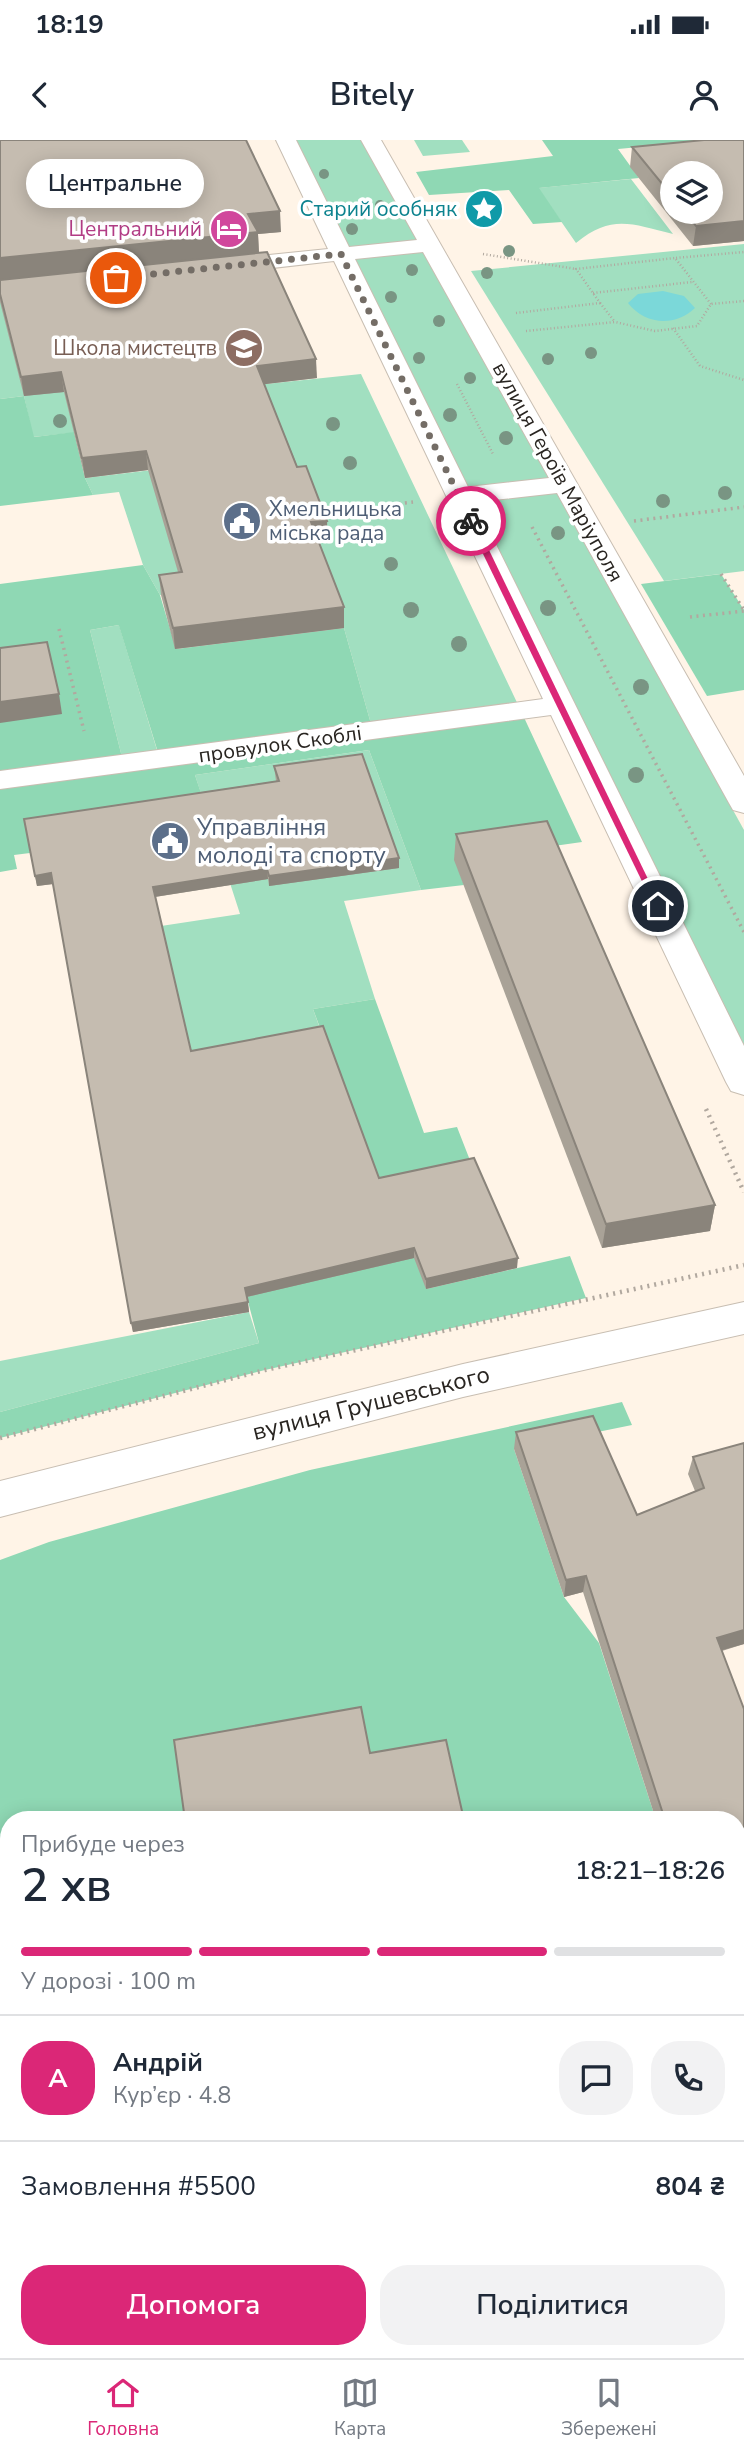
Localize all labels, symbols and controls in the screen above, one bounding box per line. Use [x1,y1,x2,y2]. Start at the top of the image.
text: 18:19 [35,7,104,42]
text: Bitely [330,73,414,116]
icon: back [21,76,59,114]
icon: person [685,76,723,114]
callout: Центральне [27,159,205,208]
map controls [660,161,723,224]
button: layers [660,161,723,224]
text: Центральне [48,168,182,199]
place icon: Старий особняк [463,188,505,230]
place label: Старий особняк [300,195,458,223]
hotel icon: Центральний [208,208,250,250]
place label: Центральний [68,215,202,243]
pin [86,248,146,308]
icon: bag [97,259,135,297]
school or university icon: Школа мистецтв [223,327,265,369]
place label: Школа мистецтв [53,334,217,362]
street label: вулиця Героїв Маріуполя [486,357,630,587]
courier [436,486,506,556]
place label: Хмельницька міська рада [269,495,402,547]
public building icon: Хмельницька міська рада [221,500,263,542]
icon: bike [452,502,490,540]
street label: провулок Скоблі [196,719,364,769]
place label: Управління молоді та спорту [196,811,386,871]
public building icon: Управління молоді та спорту [149,820,191,862]
pin [628,876,688,936]
icon: home [639,887,677,925]
street label: вулиця Грушевського [249,1358,493,1448]
text: Прибуде через [21,1829,185,1860]
text: 18:21–18:26 [575,1853,725,1888]
text: 2 хв [21,1854,111,1917]
text: У дорозі · 100 m [21,1966,196,1997]
button: chat [559,2041,633,2115]
button: phone [651,2041,725,2115]
text: Андрій [113,2045,203,2080]
text: А [48,2061,68,2096]
text: Кур’єр · 4.8 [113,2080,231,2111]
text: Замовлення #5500 [21,2169,256,2204]
text: 804 ₴ [656,2169,725,2204]
button: Допомога [21,2265,366,2345]
button: Поділитися [380,2265,725,2345]
tab: Головна [87,2374,159,2442]
tab: Карта [334,2374,386,2442]
tab: Збережені [561,2374,657,2442]

